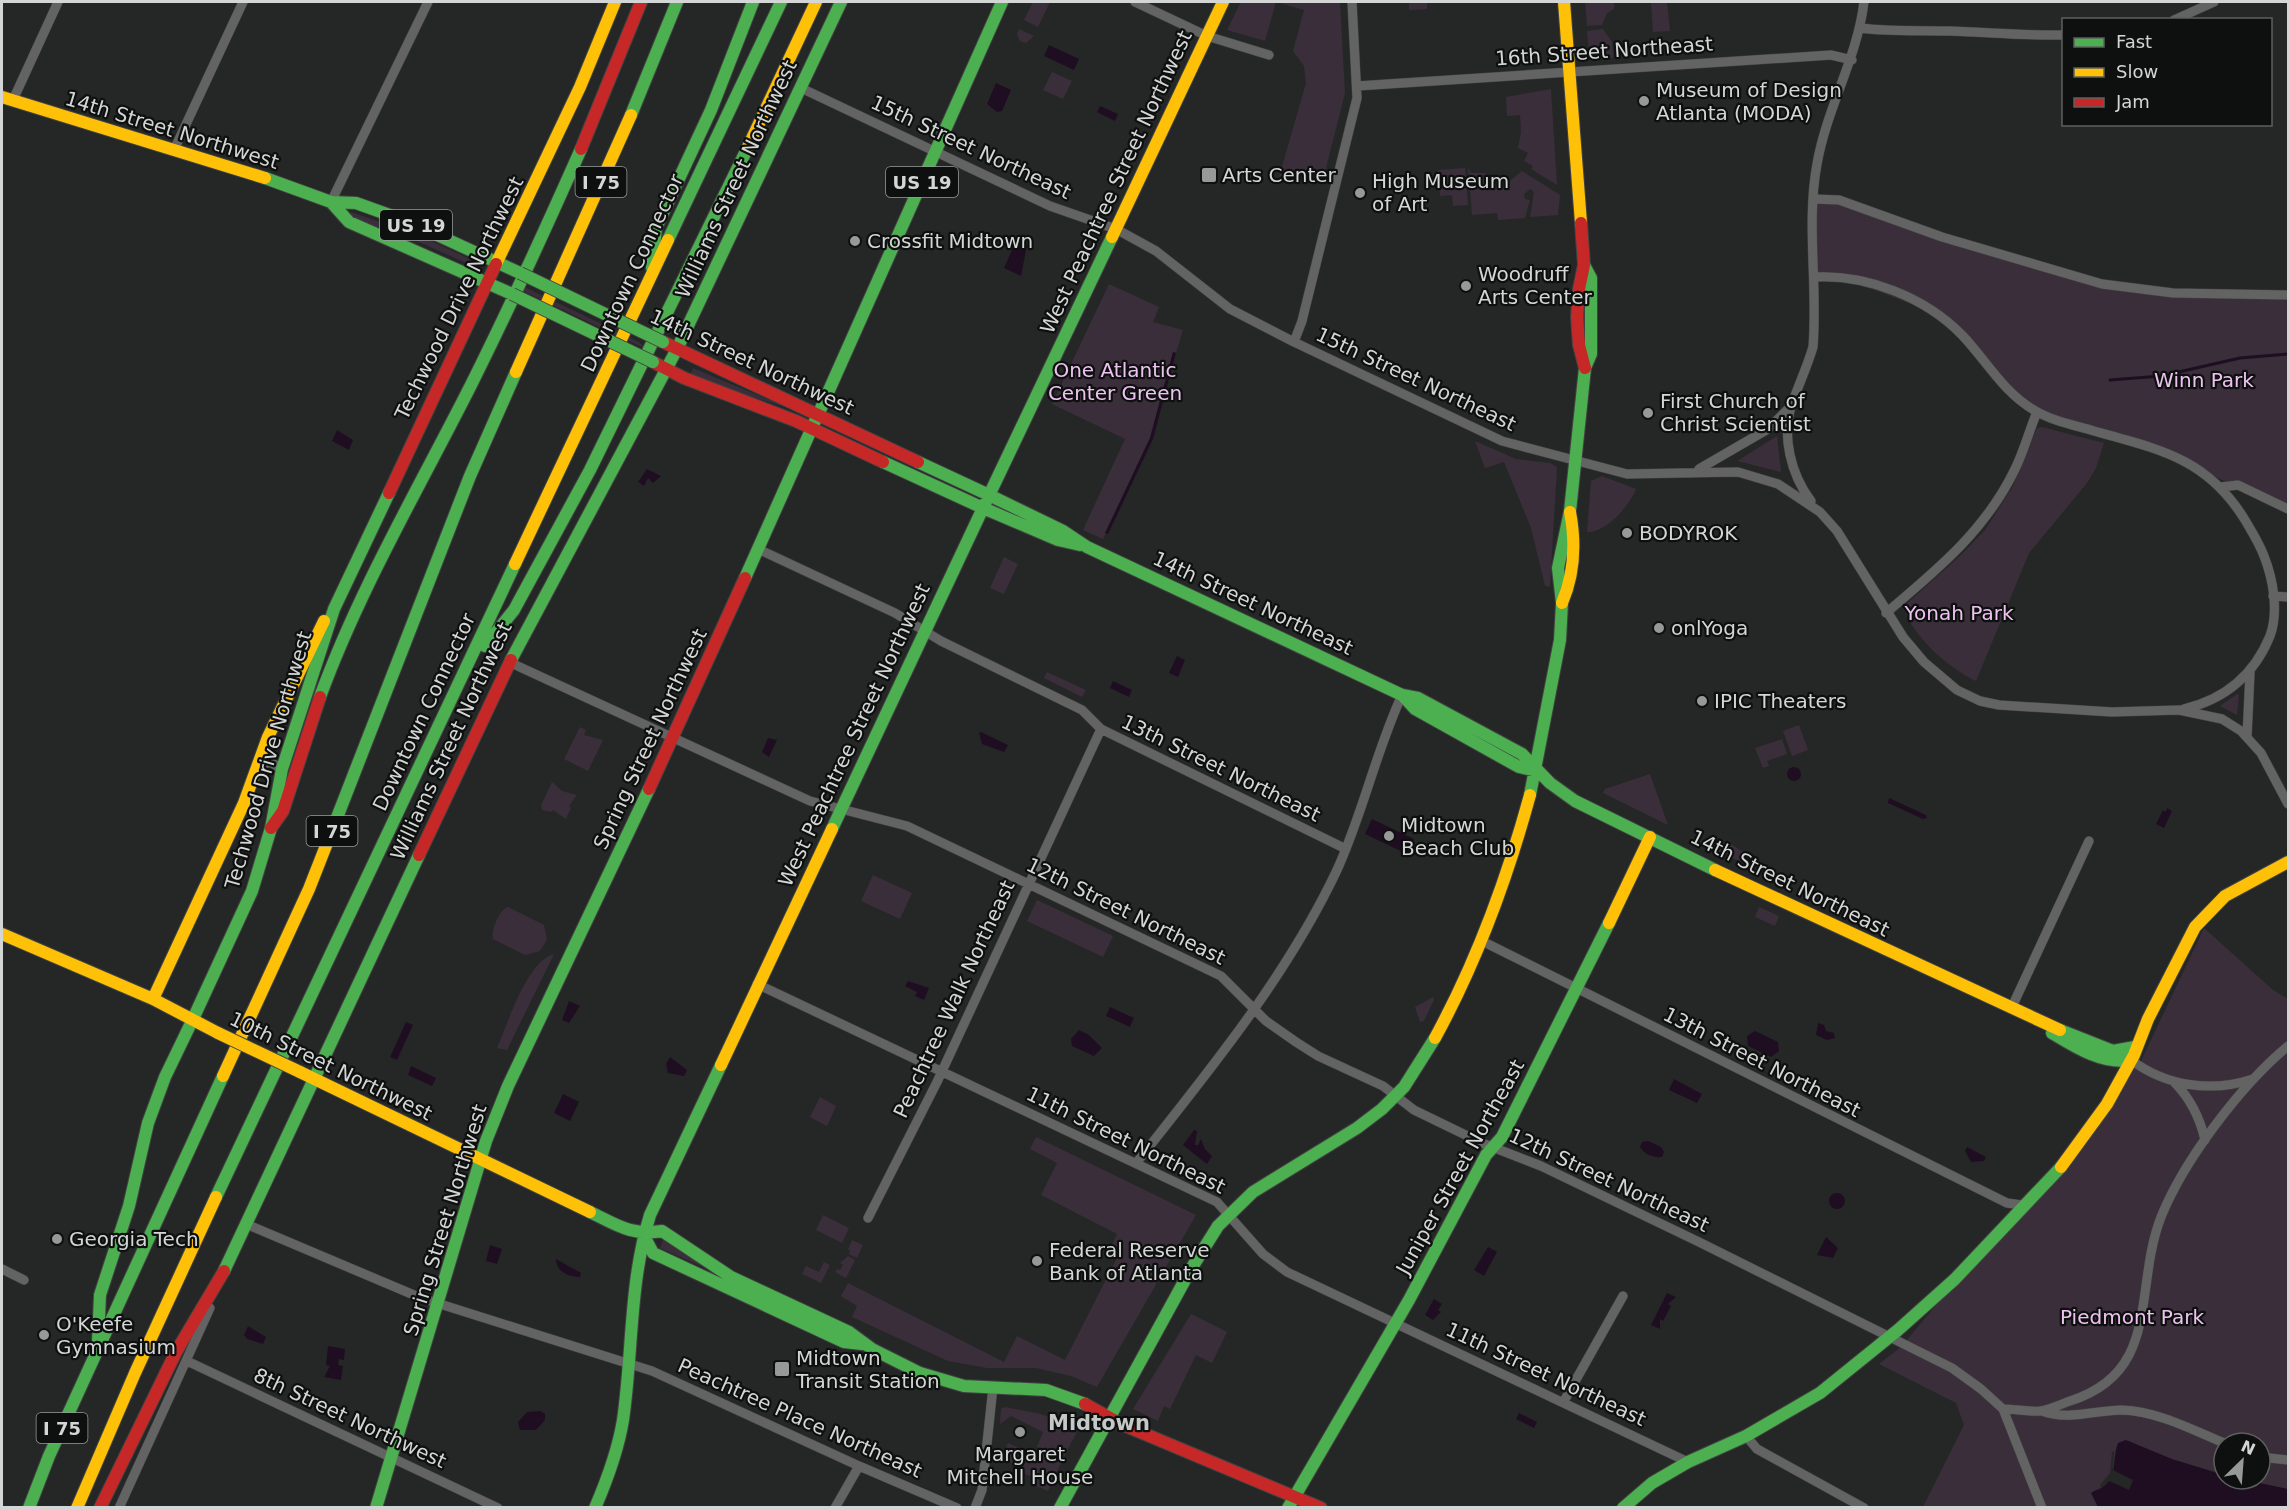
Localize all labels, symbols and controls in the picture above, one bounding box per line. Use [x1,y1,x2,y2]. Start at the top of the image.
legend [2062,18,2272,126]
street label: West Peachtree Street Northwest [1035,26,1197,337]
street label: 16th Street Northeast [1494,31,1714,71]
text: Fast [2116,31,2152,52]
street label: Williams Street Northwest [670,56,802,302]
text: Slow [2116,61,2158,82]
place label: Museum of Design Atlanta (MODA) [1656,78,1842,125]
street label: 14th Street Northwest [62,86,282,174]
street label: 15th Street Northeast [867,90,1075,204]
text: Jam [2115,91,2150,112]
marker: Museum of Design Atlanta (MODA) [1637,94,1651,108]
place label: Arts Center [1222,163,1337,187]
marker: Arts Center [1200,166,1218,184]
road number: I 75 [576,167,626,197]
road number: US 19 [886,167,958,197]
place label: High Museum of Art [1372,169,1509,216]
street label: Downtown Connector [576,170,689,376]
street label: Techwood Drive Northwest [389,173,528,424]
marker: High Museum of Art [1353,186,1367,200]
road number: US 19 [380,210,452,240]
place label: Crossfit Midtown [867,229,1033,253]
marker: Crossfit Midtown [848,234,862,248]
place label: Woodruff Arts Center [1478,262,1593,309]
marker: Woodruff Arts Center [1459,279,1473,293]
street label: 14th Street Northwest [646,304,858,420]
street label: 15th Street Northeast [1312,322,1520,436]
park label: One Atlantic Center Green [1048,358,1182,405]
park label: Winn Park [2154,368,2254,392]
place label: First Church of Christ Scientist [1660,389,1811,436]
marker: First Church of Christ Scientist [1641,406,1655,420]
place label: BODYROK [1639,521,1738,545]
marker: BODYROK [1620,526,1634,540]
street label: 14th Street Northeast [1149,546,1357,660]
street label: West Peachtree Street Northwest [773,579,935,890]
park label: Yonah Park [1904,601,2014,625]
street label: Downtown Connector [368,609,481,815]
place label: onlYoga [1671,616,1748,640]
street label: Williams Street Northwest [385,618,517,864]
marker: onlYoga [1652,621,1666,635]
street label: Spring Street Northwest [588,625,712,853]
street label: Techwood Drive Northwest [219,628,316,893]
place label: IPIC Theaters [1714,689,1846,713]
marker: IPIC Theaters [1695,694,1709,708]
street label: 13th Street Northeast [1118,709,1324,827]
place label: Midtown Beach Club [1401,813,1514,860]
road number: I 75 [306,816,358,846]
street label: 14th Street Northeast [1687,824,1893,942]
marker: Midtown Beach Club [1382,829,1396,843]
street label: 12th Street Northeast [1023,852,1229,970]
street label: Peachtree Walk Northeast [888,876,1020,1122]
street label: 13th Street Northeast [1659,1002,1865,1122]
street label: 10th Street Northwest [226,1006,436,1126]
street label: Juniper Street Northeast [1390,1055,1529,1281]
street label: 11th Street Northeast [1023,1081,1229,1199]
street label: Spring Street Northwest [398,1101,492,1339]
street label: 12th Street Northeast [1505,1123,1713,1237]
place label: Georgia Tech [69,1227,199,1251]
marker: Georgia Tech [50,1232,64,1246]
place label: Federal Reserve Bank of Atlanta [1049,1238,1210,1285]
marker: Federal Reserve Bank of Atlanta [1030,1254,1044,1268]
park label: Piedmont Park [2060,1305,2204,1329]
place label: O'Keefe Gymnasium [56,1312,176,1359]
street label: 11th Street Northeast [1442,1317,1650,1431]
marker: O'Keefe Gymnasium [37,1328,51,1342]
place label: Midtown Transit Station [795,1346,940,1393]
street label: Peachtree Place Northeast [674,1353,926,1483]
marker: Midtown Transit Station [773,1360,791,1378]
street label: 8th Street Northwest [250,1363,450,1473]
district label: Midtown [1048,1411,1150,1435]
road number: I 75 [36,1413,88,1443]
marker: Margaret Mitchell House [1013,1425,1027,1439]
north arrow [2212,1431,2272,1491]
text: N [2238,1436,2258,1459]
place label: Margaret Mitchell House [947,1442,1093,1489]

